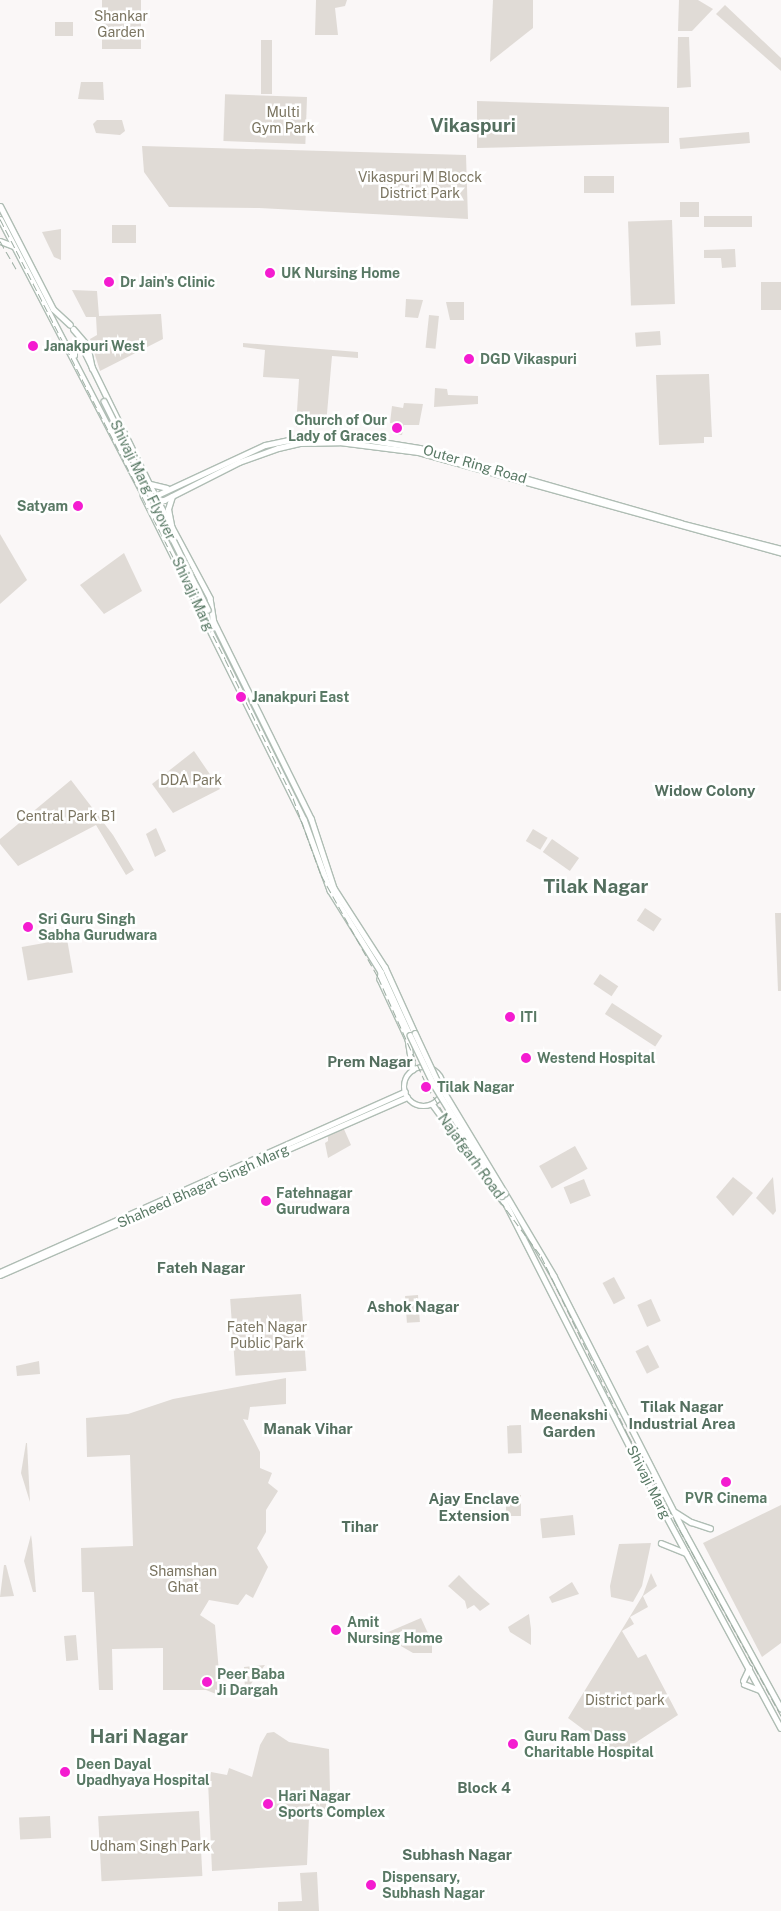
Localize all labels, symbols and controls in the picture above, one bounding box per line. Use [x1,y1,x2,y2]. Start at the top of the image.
park label: Shankar Garden [94,8,148,40]
park label: Multi Gym Park [251,104,315,136]
district label: Vikaspuri [430,115,516,137]
park label: Vikaspuri M Blocck District Park [358,169,482,202]
place label: UK Nursing Home [281,265,400,281]
marker: UK Nursing Home [263,266,277,280]
place label: Dr Jain's Clinic [120,274,215,290]
marker: Dr Jain's Clinic [102,275,116,289]
place label: Janakpuri West [44,338,145,354]
marker: Janakpuri West [26,339,40,353]
place label: DGD Vikaspuri [480,351,577,367]
marker: DGD Vikaspuri [462,352,476,366]
place label: Church of Our Lady of Graces [288,412,387,444]
street label: Shivaji Marg Flyover [107,417,179,543]
marker: Church of Our Lady of Graces [391,422,403,434]
street label: Outer Ring Road [421,441,529,487]
place label: Satyam [17,498,68,514]
marker: Satyam [72,500,84,512]
street label: Shivaji Marg [168,554,218,634]
place label: Janakpuri East [252,689,349,705]
marker: Janakpuri East [234,690,248,704]
park label: DDA Park [160,772,222,788]
district label: Widow Colony [655,782,755,800]
park label: Central Park B1 [16,808,116,824]
district label: Tilak Nagar [544,876,648,898]
place label: Sri Guru Singh Sabha Gurudwara [38,911,157,944]
marker: Sri Guru Singh Sabha Gurudwara [22,921,34,933]
place label: ITI [520,1009,537,1025]
marker: ITI [504,1011,516,1023]
place label: Westend Hospital [537,1050,655,1066]
marker: Westend Hospital [519,1051,533,1065]
district label: Prem Nagar [327,1053,413,1071]
place label: Tilak Nagar [437,1079,514,1095]
marker: Tilak Nagar [419,1080,433,1094]
street label: Najafgarh Road [434,1110,508,1202]
street label: Shaheed Bhagat Singh Marg [115,1140,291,1232]
place label: Fatehnagar Gurudwara [276,1185,353,1218]
marker: Fatehnagar Gurudwara [260,1195,272,1207]
district label: Fateh Nagar [157,1259,245,1277]
district label: Ashok Nagar [367,1298,459,1316]
park label: Fateh Nagar Public Park [227,1319,307,1351]
district label: Tilak Nagar Industrial Area [629,1397,735,1432]
district label: Meenakshi Garden [530,1405,608,1440]
district label: Manak Vihar [263,1420,353,1438]
street label: Shivaji Marg [623,1442,675,1522]
marker: PVR Cinema [720,1476,732,1488]
district label: Ajay Enclave Extension [428,1489,520,1524]
place label: PVR Cinema [685,1490,767,1506]
district label: Tihar [342,1518,378,1536]
park label: Shamshan Ghat [149,1563,217,1595]
place label: Amit Nursing Home [347,1614,443,1646]
marker: Amit Nursing Home [329,1623,343,1637]
place label: Peer Baba Ji Dargah [217,1666,285,1698]
marker: Peer Baba Ji Dargah [201,1676,213,1688]
park label: District park [585,1692,665,1708]
district label: Hari Nagar [90,1726,188,1748]
place label: Guru Ram Dass Charitable Hospital [524,1728,654,1760]
marker: Guru Ram Dass Charitable Hospital [506,1737,520,1751]
place label: Deen Dayal Upadhyaya Hospital [76,1756,210,1788]
marker: Deen Dayal Upadhyaya Hospital [58,1765,72,1779]
district label: Block 4 [457,1779,511,1797]
place label: Hari Nagar Sports Complex [278,1788,385,1820]
marker: Hari Nagar Sports Complex [262,1798,274,1810]
park label: Udham Singh Park [90,1838,210,1854]
district label: Subhash Nagar [402,1846,512,1864]
place label: Dispensary, Subhash Nagar [382,1869,485,1901]
marker: Dispensary, Subhash Nagar [364,1878,378,1892]

